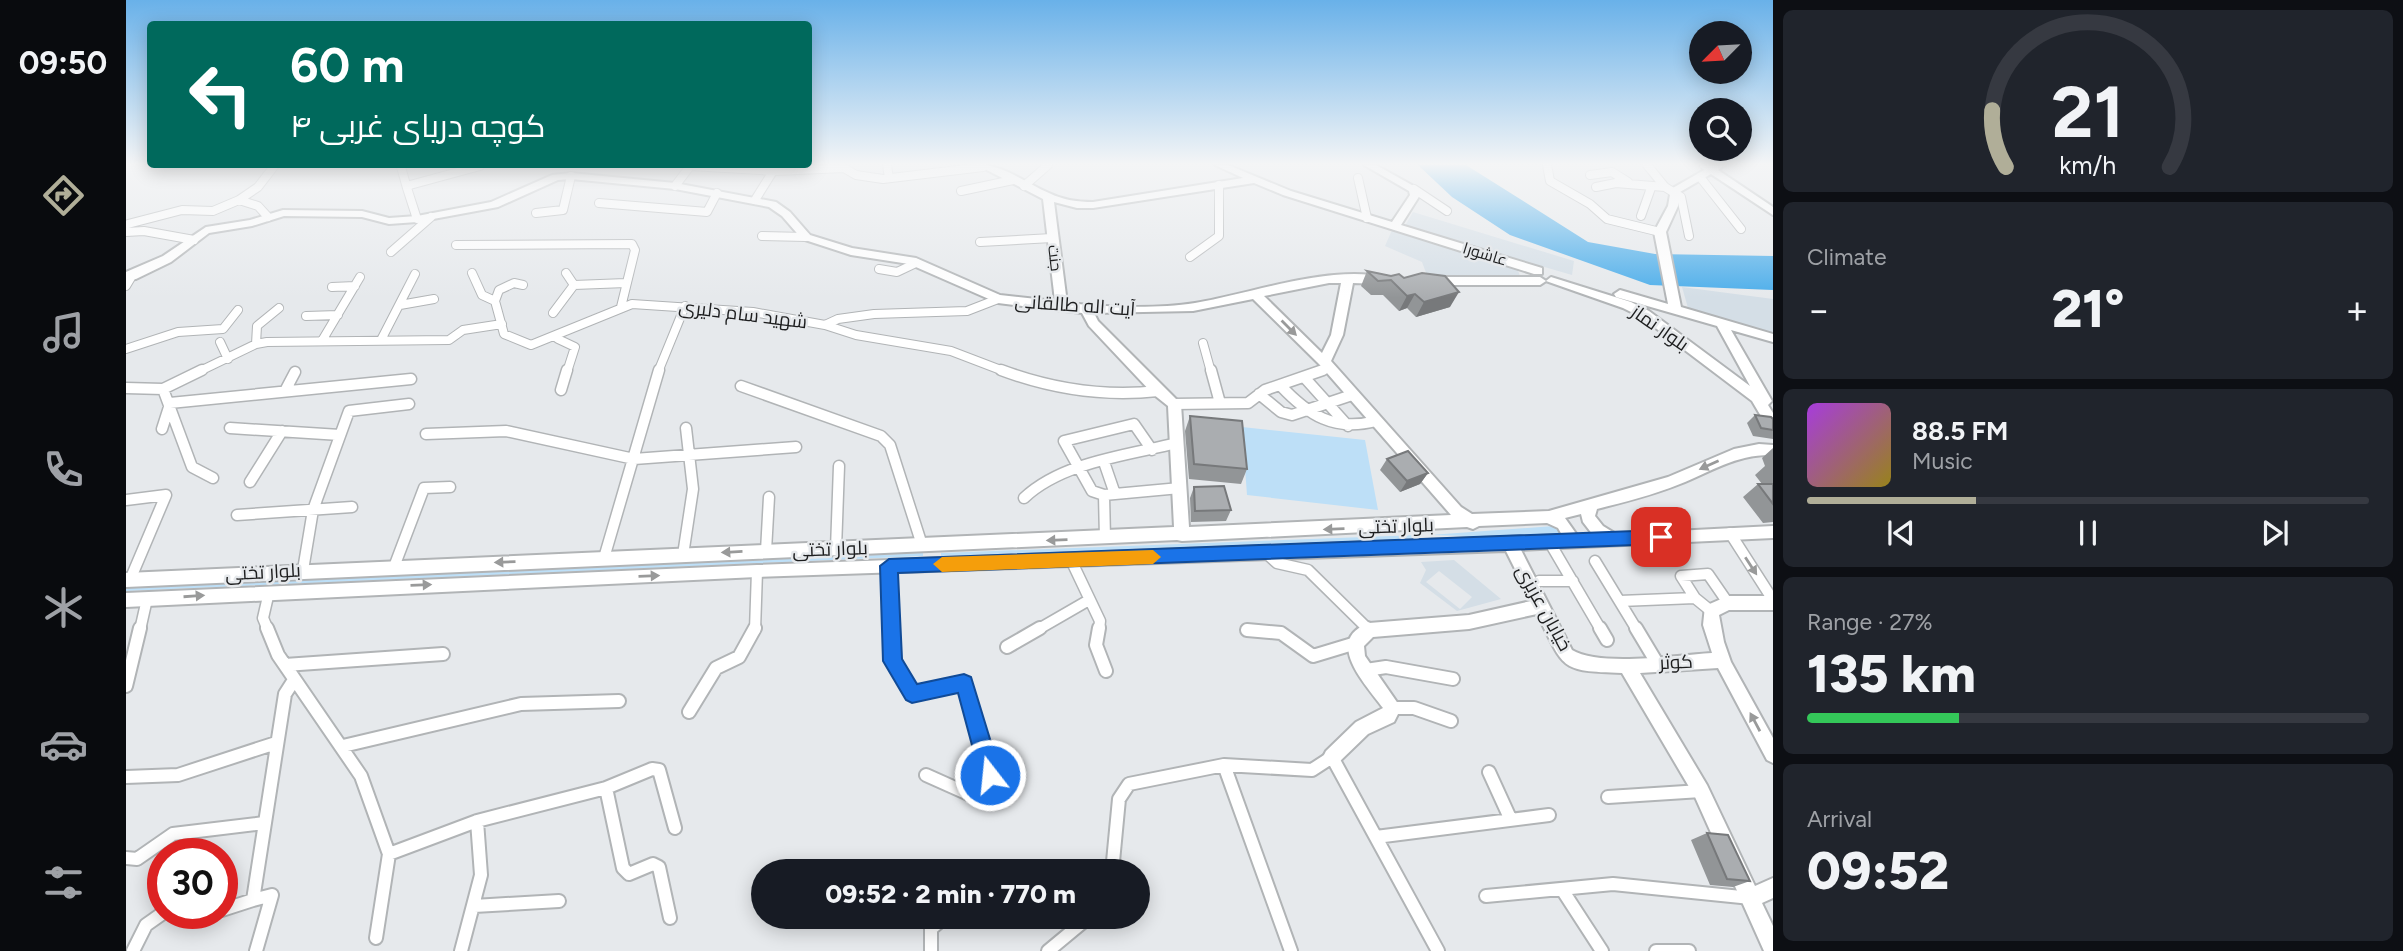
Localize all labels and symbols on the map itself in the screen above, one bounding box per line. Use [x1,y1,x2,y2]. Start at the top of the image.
north arrow [1689,21,1752,84]
street label: عاشورا [1461,238,1509,270]
street label: جنت [1044,244,1066,272]
street label: آیت اله طالقانی [1014,289,1136,321]
street label: شهید سام دلیری [677,295,809,335]
street label: بلوار نماز [1626,299,1693,356]
one-way arrow [1281,319,1297,336]
one-way arrow [1699,459,1719,471]
pin [1631,507,1691,567]
street label: بلوار تختی [1358,513,1434,539]
one-way arrow [1323,523,1345,534]
one-way arrow [1046,535,1068,546]
street label: بلوار تختی [792,536,868,562]
one-way arrow [721,547,743,558]
one-way arrow [494,557,516,568]
one-way arrow [1745,557,1758,576]
street label: بلوار تختی [225,559,301,585]
street label: خیابان عزیزی [1511,561,1577,655]
one-way arrow [638,570,660,581]
one-way arrow [411,580,433,591]
one-way arrow [183,590,205,601]
street label: کوثر [1658,650,1693,674]
one-way arrow [1749,712,1761,732]
position arrow [953,738,1027,812]
speed limit sign: 30 [147,838,238,929]

